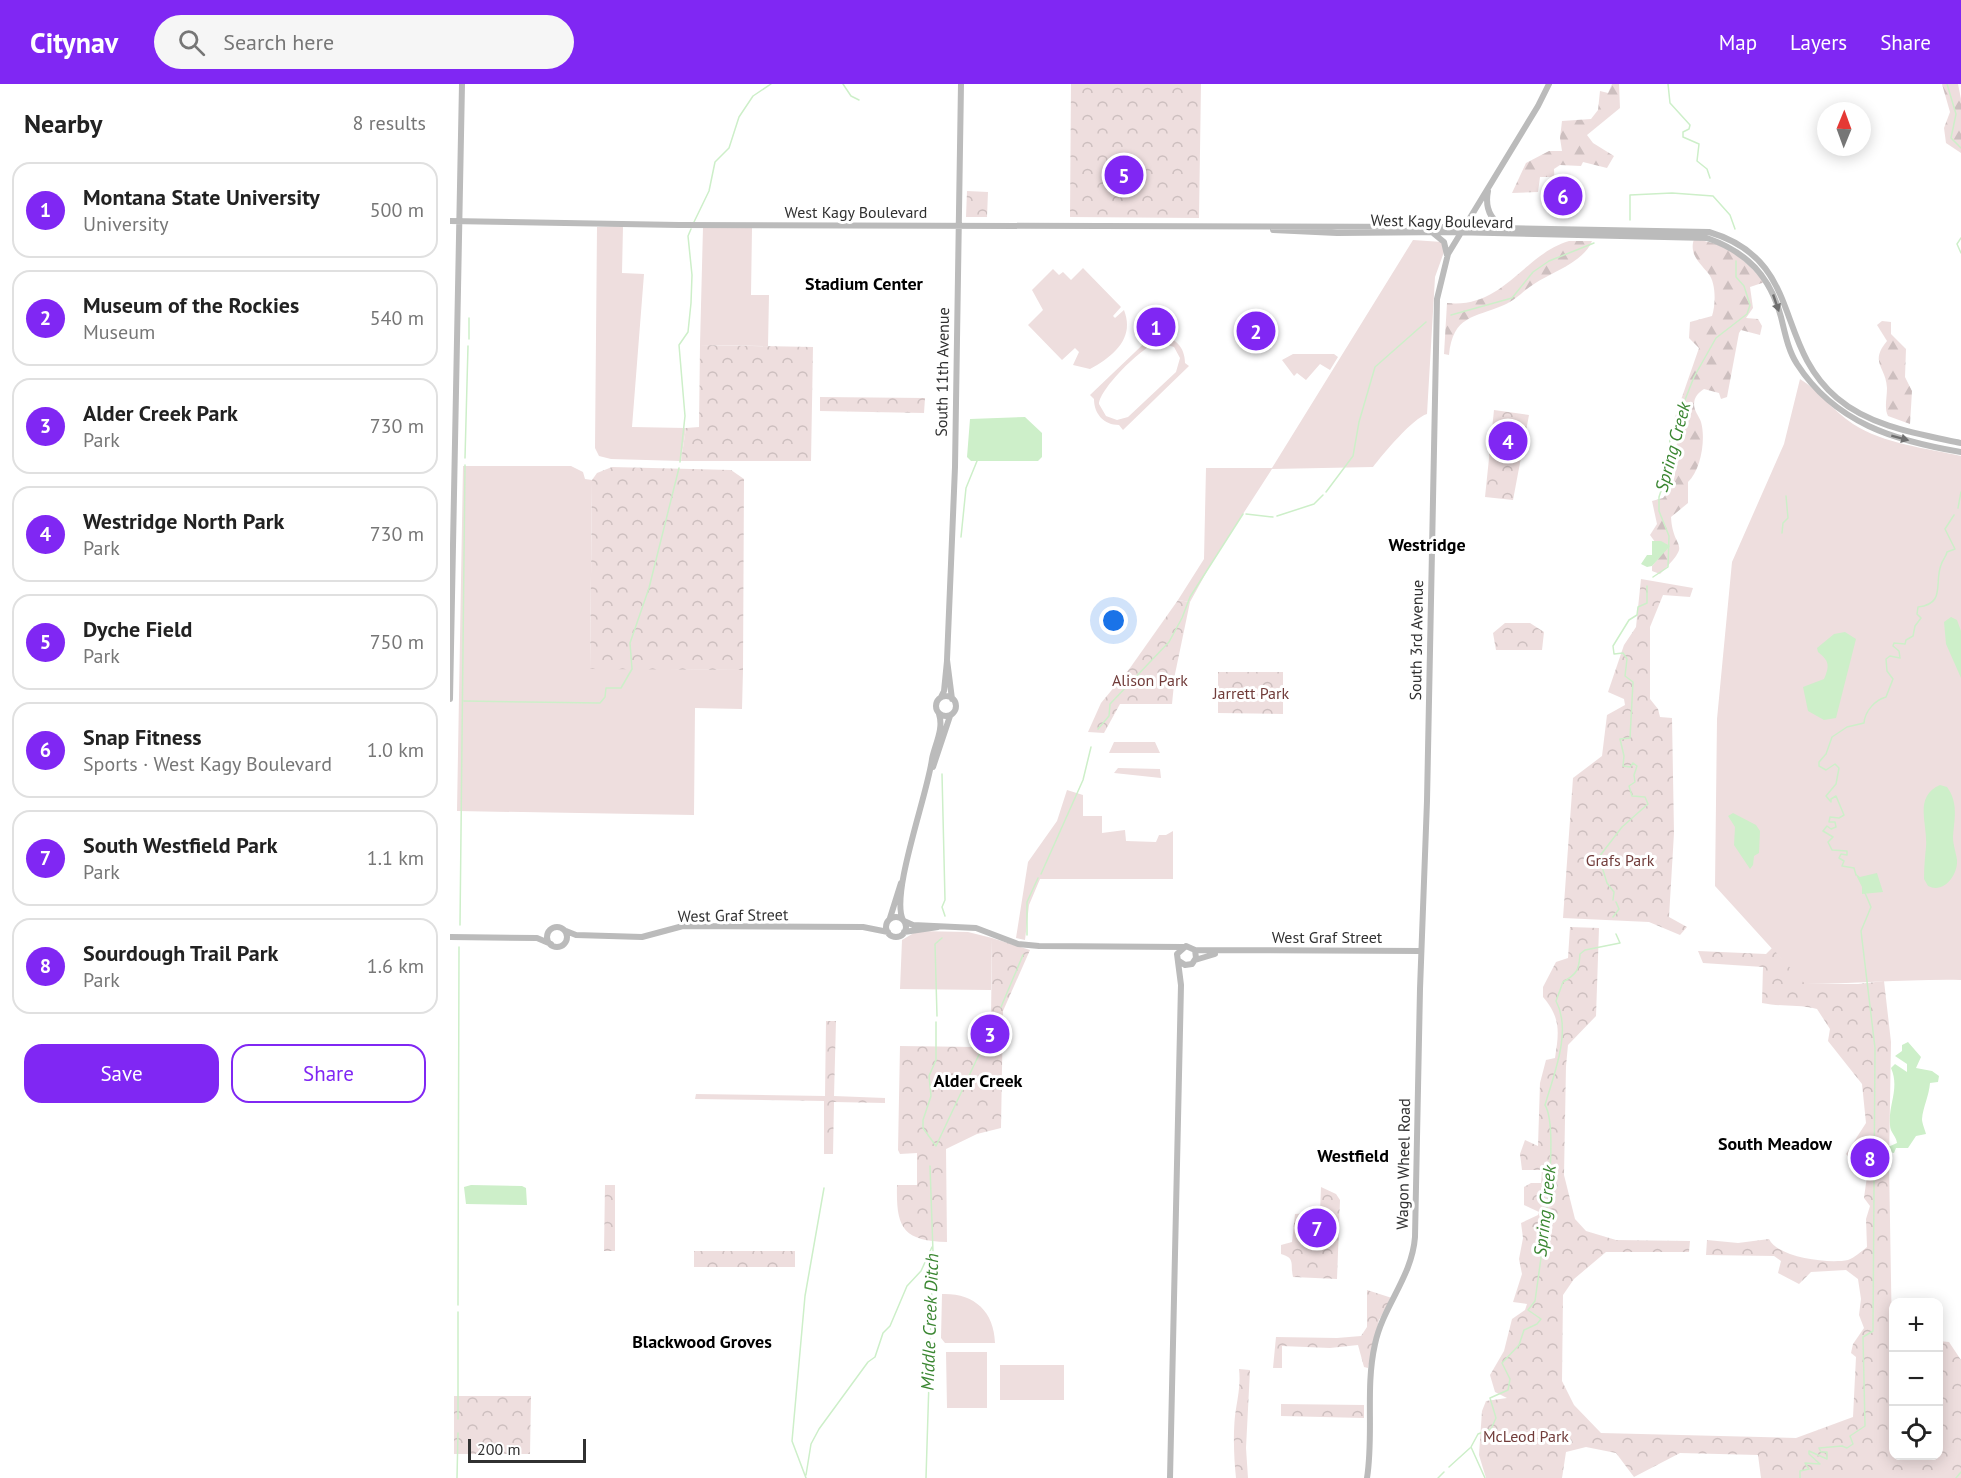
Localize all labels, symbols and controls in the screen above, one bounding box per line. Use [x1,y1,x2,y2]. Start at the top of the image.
search box [154,15,574,69]
text: Citynav [30,24,118,61]
icon: search [175,26,208,59]
text: Search here [223,28,334,56]
text: Map [1719,29,1757,56]
text: Layers [1790,29,1847,56]
text: Share [1880,29,1931,56]
north arrow [1817,102,1871,156]
text: Nearby [24,107,102,140]
text: 8 results [353,110,426,136]
pin: 5 [1104,152,1144,197]
pin: 6 [1544,174,1582,218]
text: Montana State University [83,183,320,211]
text: 1 [40,197,51,223]
text: 500 m [370,197,424,223]
street label: West Kagy Boulevard [785,202,927,222]
street label: West Kagy Boulevard [1370,210,1514,232]
text: University [83,211,169,237]
district label: Stadium Center [805,272,924,295]
text: Museum of the Rockies [83,291,299,319]
one-way arrow [1772,294,1781,312]
pin: 1 [1136,304,1176,350]
text: 2 [40,305,51,331]
text: 540 m [370,305,424,331]
street label: South 11th Avenue [931,307,953,437]
pin: 2 [1236,308,1276,354]
text: Museum [83,319,155,345]
text: Alder Creek Park [83,399,238,427]
water label: Spring Creek [1650,399,1696,494]
text: 3 [40,413,51,439]
text: 730 m [370,413,424,439]
pin: 4 [1488,418,1528,464]
text: Park [83,427,120,453]
one-way arrow [1891,434,1909,443]
text: Westridge North Park [83,507,284,535]
text: 4 [40,521,51,547]
text: 730 m [370,521,424,547]
district label: Westridge [1388,533,1466,556]
text: Park [83,535,120,561]
street label: South 3rd Avenue [1405,580,1427,700]
your location [1099,606,1128,635]
text: Dyche Field [83,615,192,643]
text: 5 [40,629,51,655]
text: 750 m [370,629,424,655]
text: Park [83,643,120,669]
park label: Alison Park [1112,670,1188,690]
park label: Jarrett Park [1212,683,1289,703]
text: Snap Fitness [83,723,202,751]
text: 6 [40,737,51,763]
text: 1.0 km [367,737,424,763]
text: Sports · West Kagy Boulevard [83,751,332,777]
text: South Westfield Park [83,831,278,859]
text: 7 [40,845,51,871]
text: 1.1 km [367,845,424,871]
park label: Grafs Park [1586,850,1655,870]
text: Park [83,859,120,885]
street label: West Graf Street [678,904,789,926]
street label: West Graf Street [1272,927,1383,947]
text: Sourdough Trail Park [83,939,278,967]
text: 8 [40,953,51,979]
text: 1.6 km [367,953,424,979]
text: Park [83,967,120,993]
pin: 3 [970,1012,1010,1056]
button: Save [24,1044,219,1103]
button: Share [231,1044,426,1103]
district label: Alder Creek [934,1069,1023,1092]
street label: Wagon Wheel Road [1392,1098,1414,1230]
district label: South Meadow [1718,1132,1833,1155]
pin: 8 [1850,1136,1890,1180]
district label: Westfield [1317,1144,1389,1167]
water label: Spring Creek [1528,1163,1561,1258]
pin: 7 [1298,1206,1336,1250]
water label: Middle Creek Ditch [916,1253,943,1391]
map controls [1889,1298,1943,1460]
button: + [1889,1298,1943,1352]
district label: Blackwood Groves [632,1330,772,1353]
button: − [1889,1352,1943,1406]
button: locate [1889,1406,1943,1460]
park label: McLeod Park [1483,1426,1569,1446]
scale bar [468,1436,586,1464]
text: 200 m [477,1439,520,1459]

